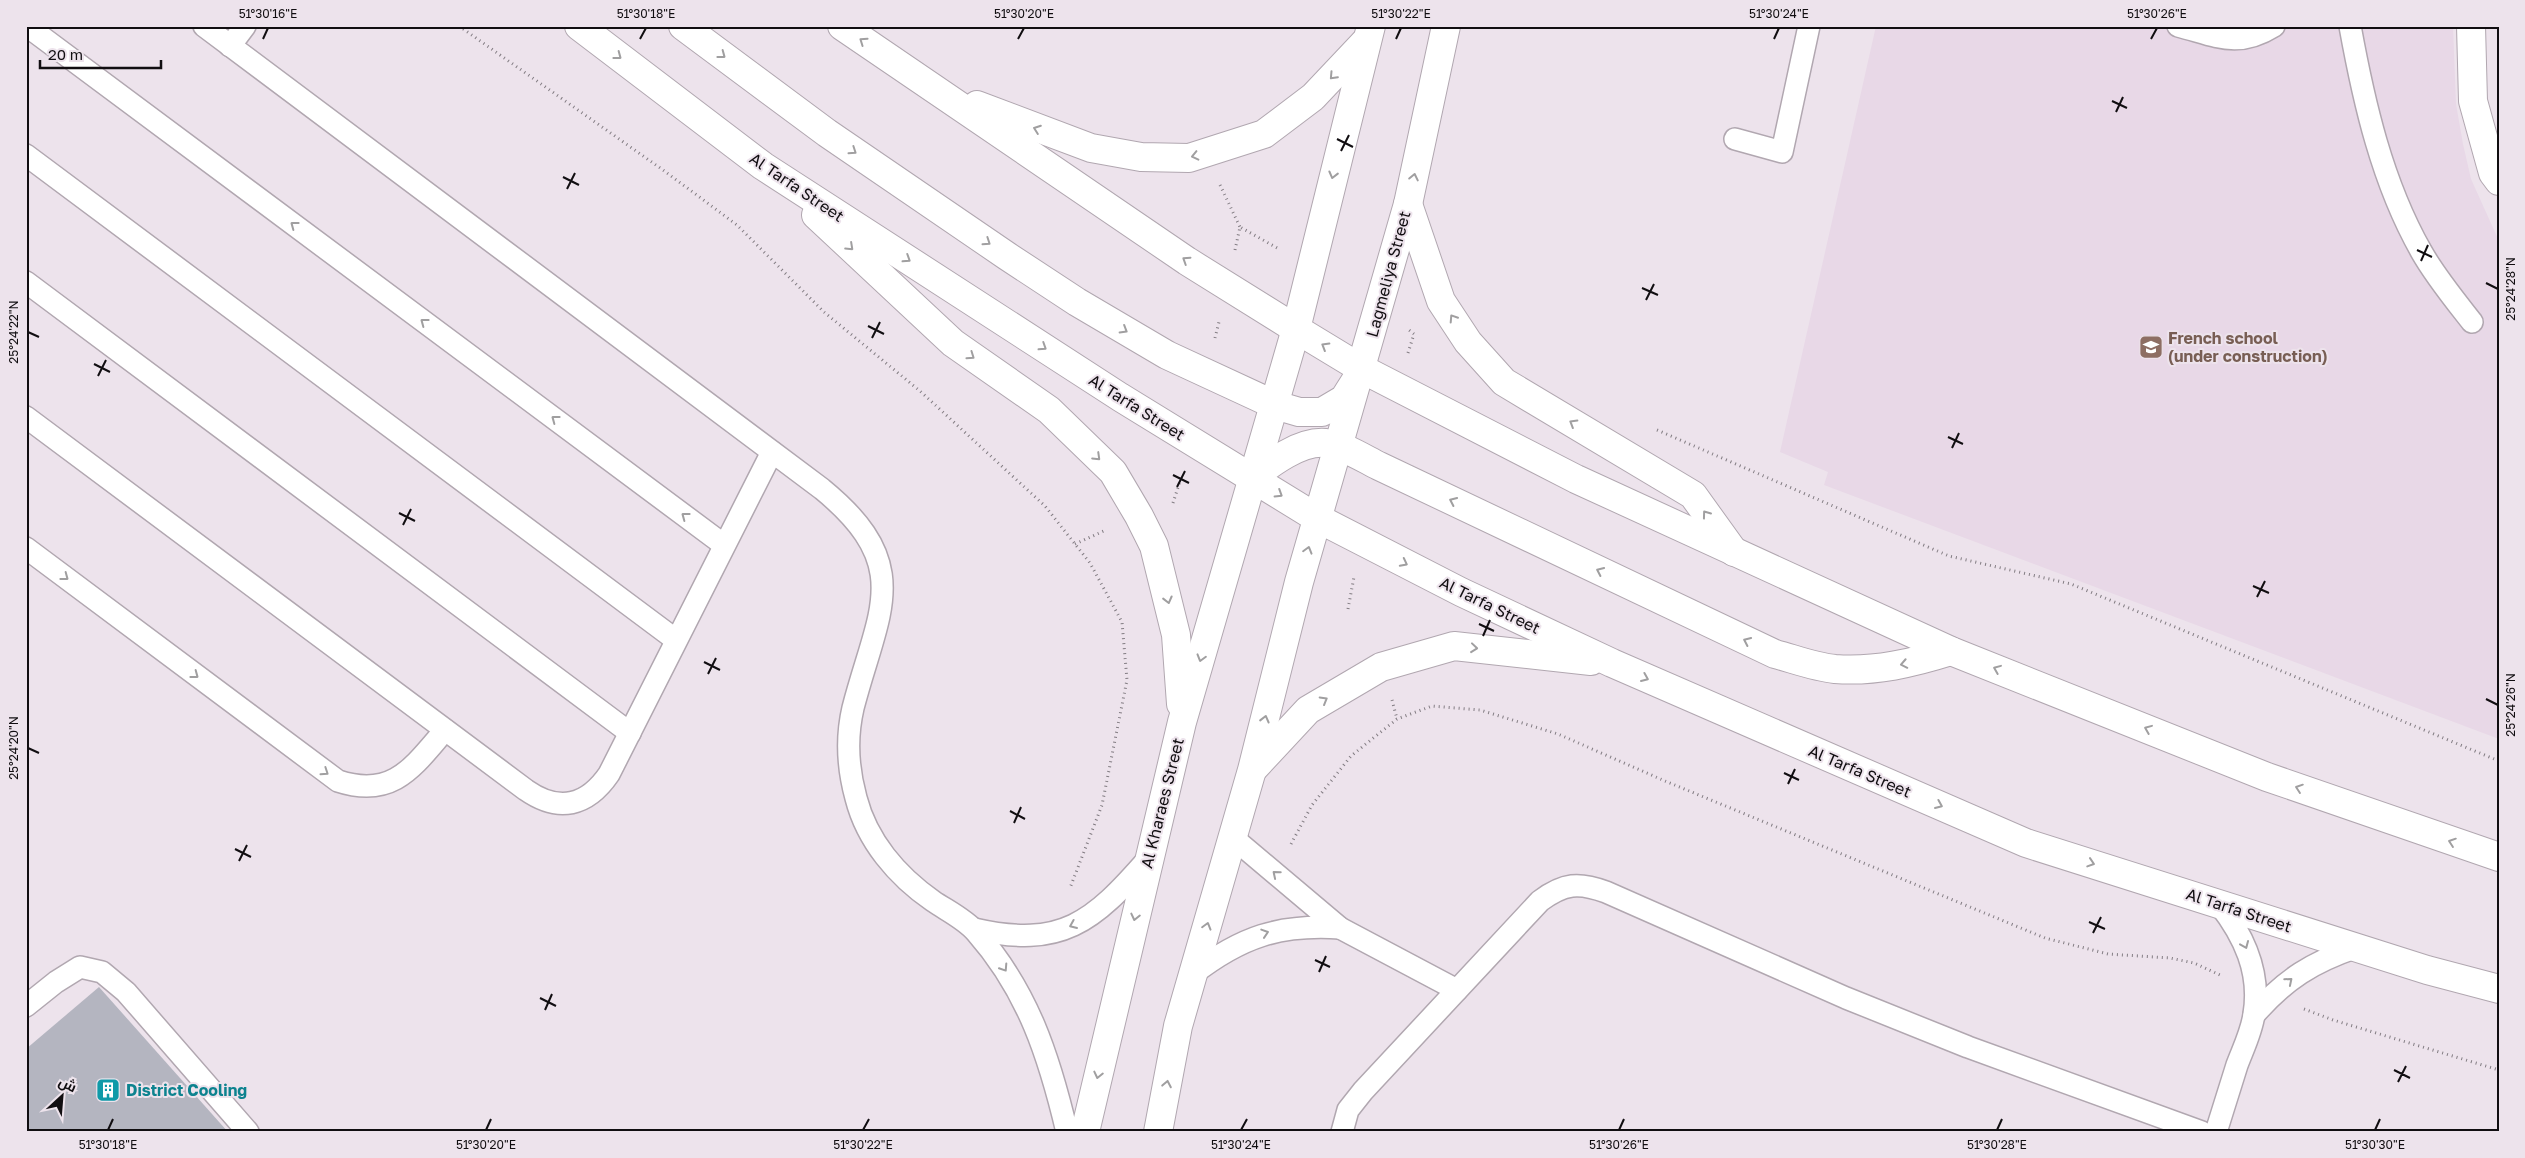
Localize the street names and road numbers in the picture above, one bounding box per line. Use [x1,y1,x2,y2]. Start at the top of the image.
street label: Al Tarfa Street [746,148,848,226]
street label: Lagmeliya Street [1362,209,1414,339]
street label: Al Tarfa Street [1085,369,1189,445]
street label: Al Tarfa Street [1436,572,1544,638]
street label: Al Kharaes Street [1136,736,1188,870]
street label: Al Tarfa Street [1806,740,1914,802]
street label: Al Tarfa Street [2184,884,2294,936]

